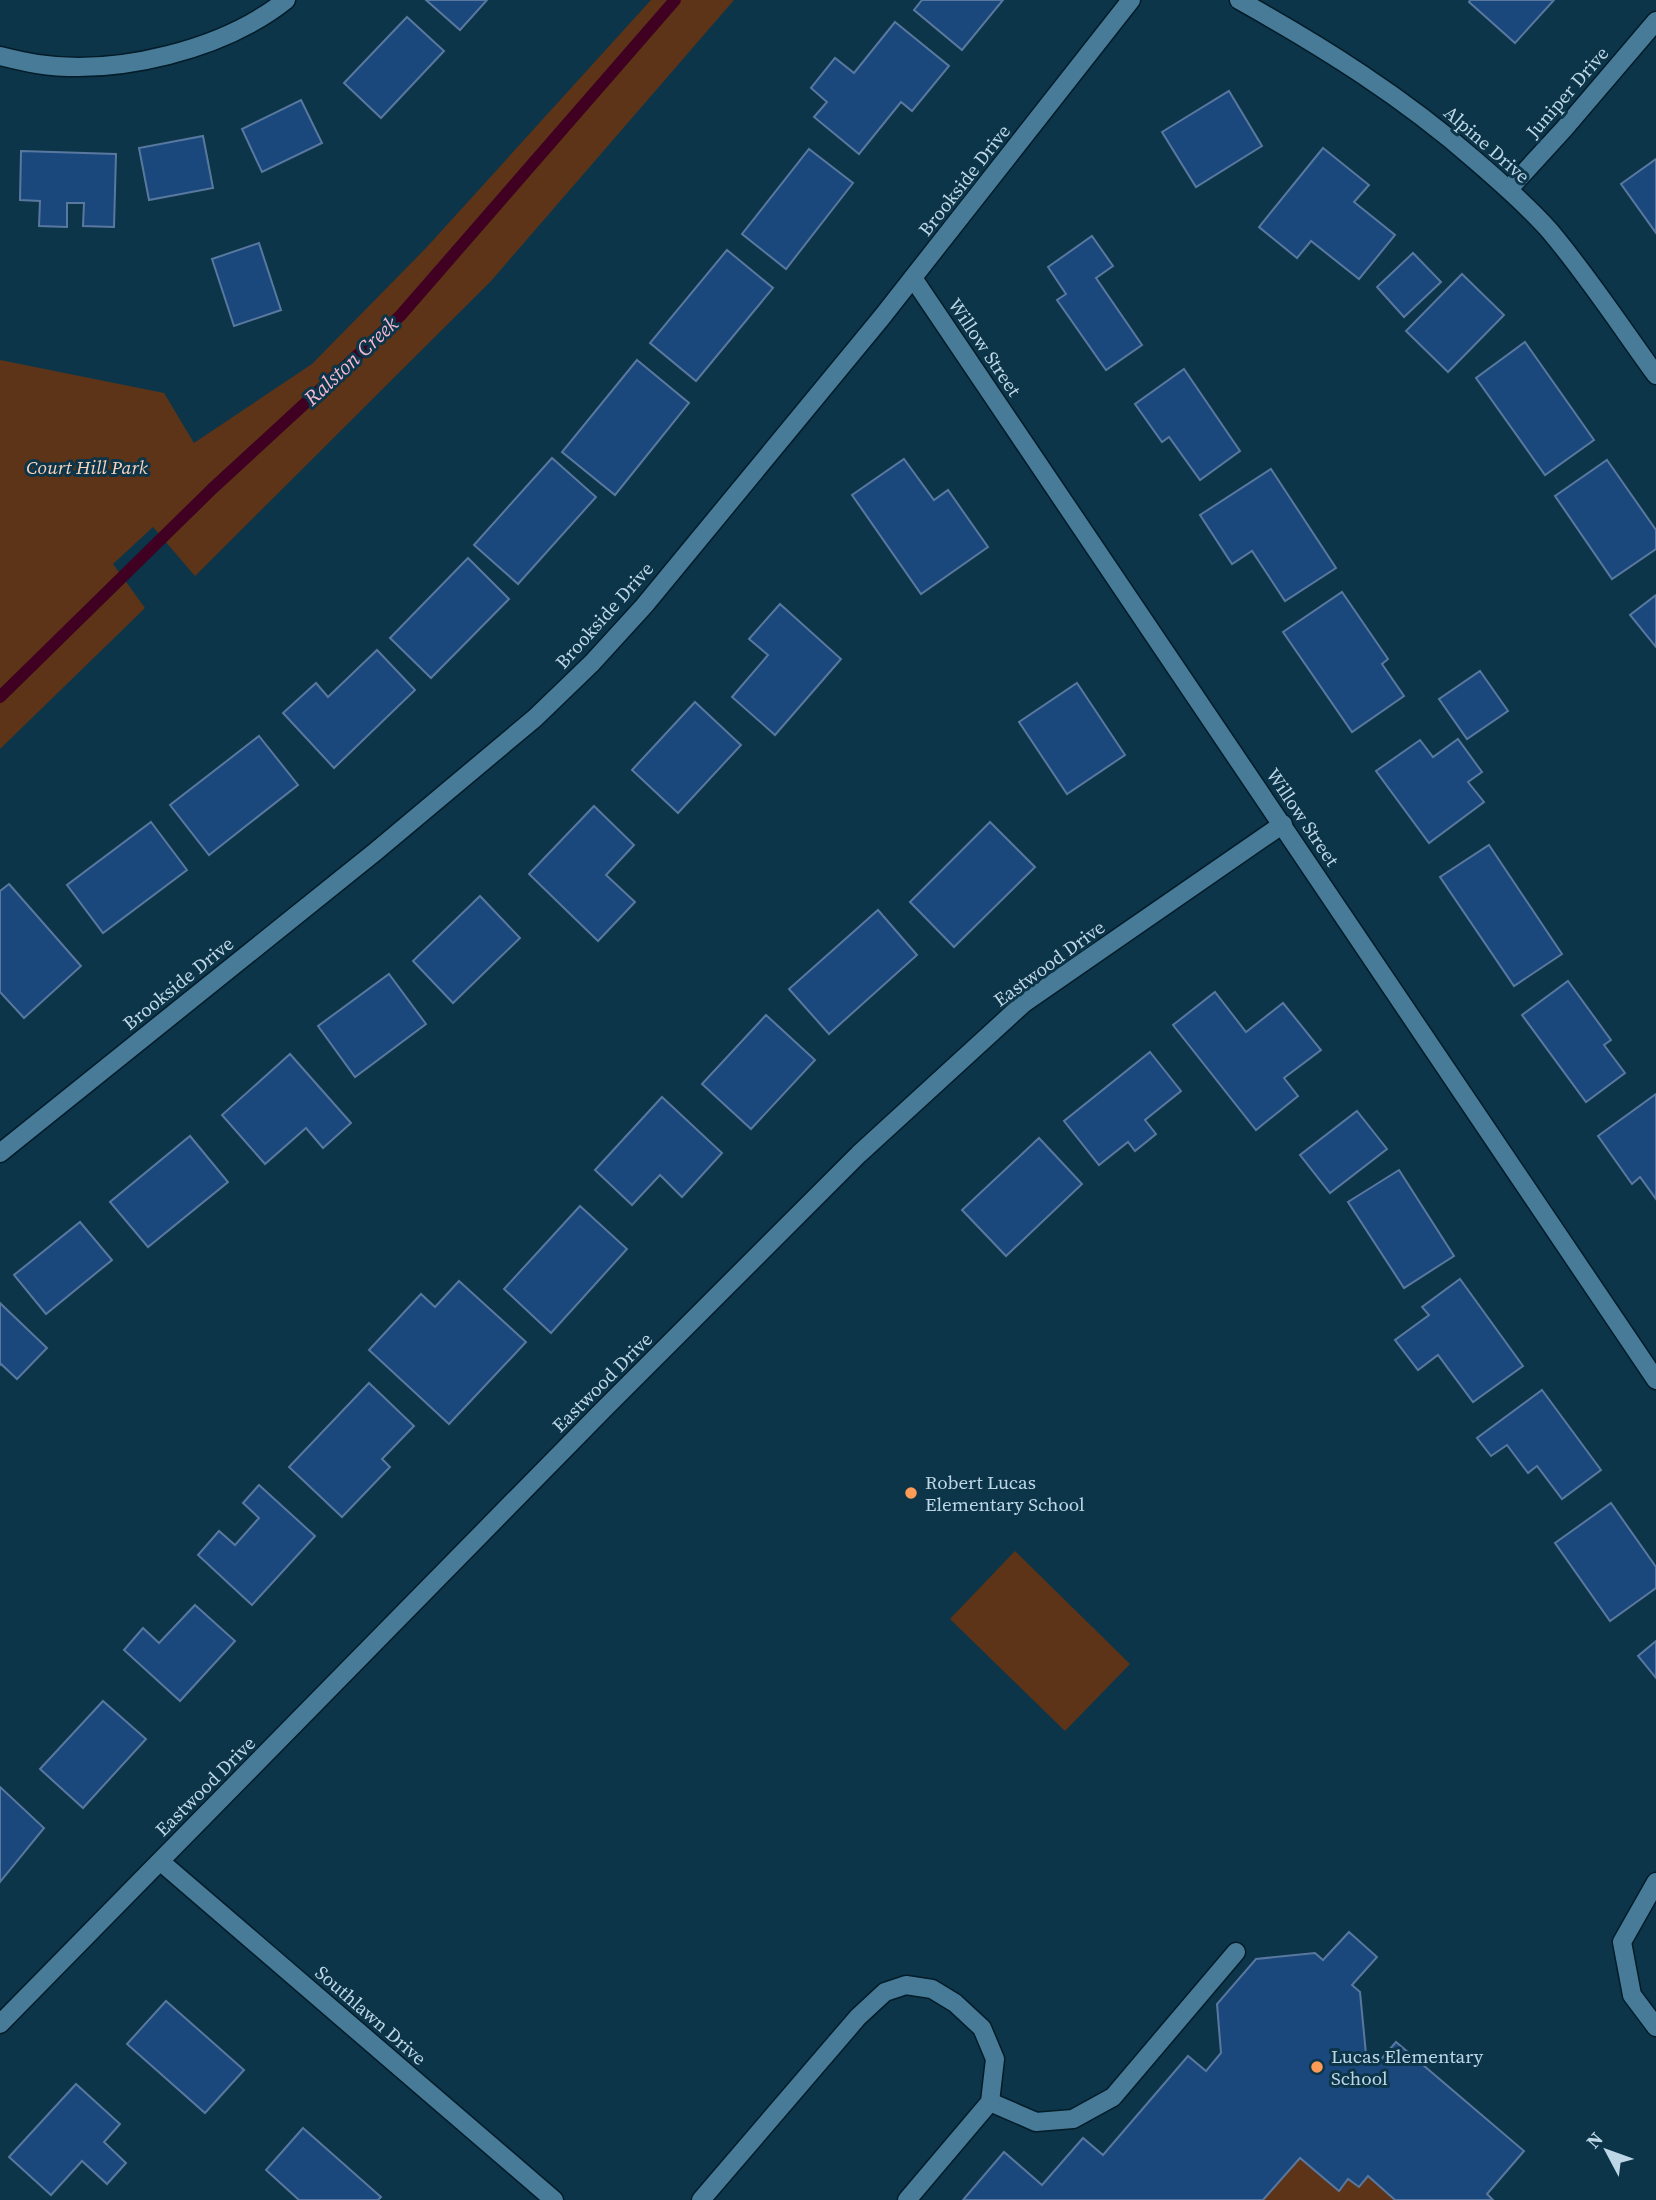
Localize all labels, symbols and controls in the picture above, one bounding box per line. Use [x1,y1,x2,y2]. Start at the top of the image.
street label: Juniper Drive [1519,41,1614,144]
street label: Alpine Drive [1438,99,1536,189]
street label: Brookside Drive [912,119,1016,241]
street label: Willow Street [943,293,1028,402]
water label: Ralston Creek [297,309,404,412]
park label: Court Hill Park [26,454,148,480]
street label: Brookside Drive [549,556,659,674]
street label: Willow Street [1261,763,1346,872]
street label: Eastwood Drive [988,914,1110,1012]
street label: Brookside Drive [117,930,239,1036]
street label: Eastwood Drive [546,1326,658,1438]
place label: Robert Lucas Elementary School [925,1469,1085,1517]
marker: Robert Lucas Elementary School [903,1485,919,1501]
street label: Eastwood Drive [149,1730,261,1842]
street label: Southlawn Drive [310,1959,432,2071]
place label: Lucas Elementary School [1331,2043,1483,2091]
marker: Lucas Elementary School [1309,2059,1325,2075]
north arrow [1572,2116,1642,2186]
text: N [1580,2126,1609,2154]

